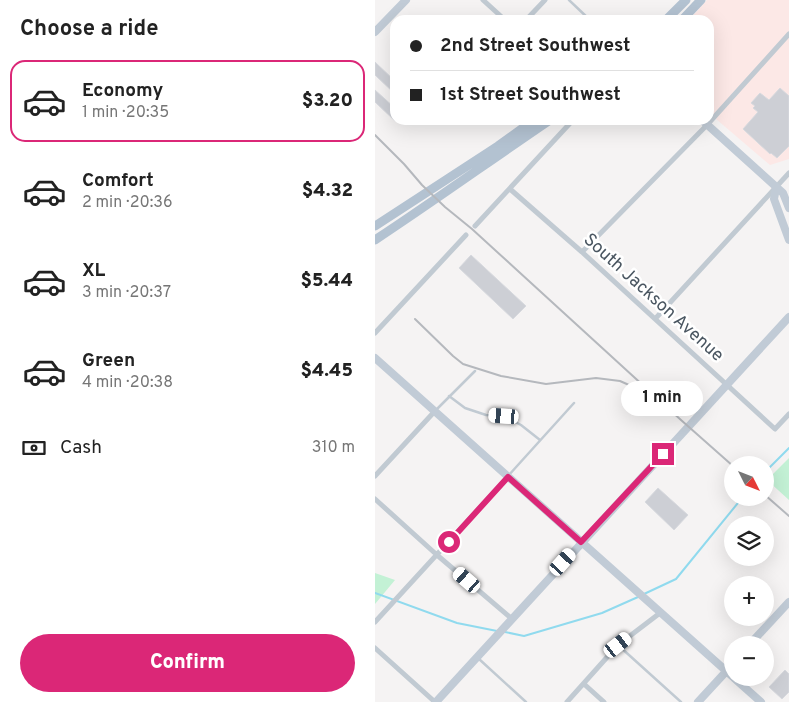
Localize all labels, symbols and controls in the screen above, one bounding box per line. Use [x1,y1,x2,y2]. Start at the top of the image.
text: Choose a ride [20,16,158,43]
text: 2nd Street Southwest [440,34,630,58]
icon: car [22,79,67,124]
text: Economy [82,79,163,103]
text: 1st Street Southwest [440,83,621,107]
text: $3.20 [302,89,353,113]
text: 1 min · 20:35 [82,103,169,123]
icon: car [22,169,67,214]
text: Comfort [82,169,154,193]
text: $4.32 [302,179,353,203]
text: 2 min · 20:36 [82,193,173,213]
street label: South Jackson Avenue [578,229,728,367]
icon: car [22,259,67,304]
text: XL [82,259,105,283]
text: $5.44 [300,269,353,293]
text: 3 min · 20:37 [82,283,171,303]
icon: car [22,349,67,394]
text: Green [82,349,135,373]
text: $4.45 [300,359,353,383]
text: 4 min · 20:38 [82,373,173,393]
callout: 1 min [622,382,704,416]
text: 1 min [642,388,682,408]
car [488,407,519,425]
icon: cash [20,434,48,462]
text: Cash [60,436,102,460]
text: 310 m [312,438,355,458]
route end [652,443,674,465]
north arrow [724,456,774,506]
map controls [724,456,774,686]
button: layers [724,516,774,566]
route start [438,531,460,553]
car [547,546,578,578]
car [450,564,483,596]
button: + [724,576,774,626]
car [601,630,634,660]
button: Confirm [20,634,355,692]
button: − [724,636,774,686]

